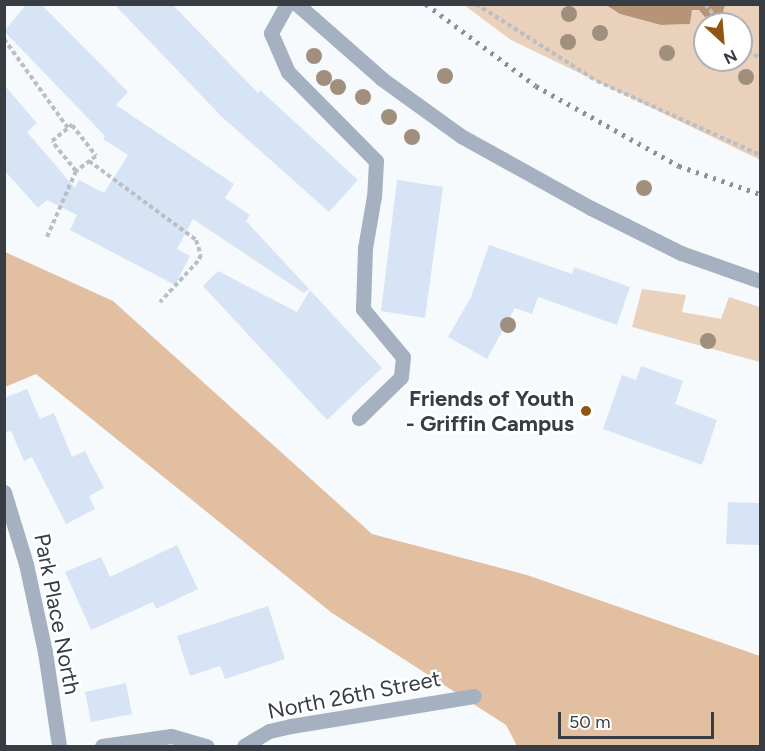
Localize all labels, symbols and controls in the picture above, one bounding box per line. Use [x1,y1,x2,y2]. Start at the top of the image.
north arrow [693,12,753,72]
text: N [721,46,740,68]
place label: Friends of Youth - Griffin Campus [406,385,574,436]
marker: Friends of Youth - Griffin Campus [579,404,593,418]
street label: Park Place North [28,531,86,697]
street label: North 26th Street [265,665,443,725]
scale bar [561,700,717,738]
text: 50 m [569,711,611,733]

